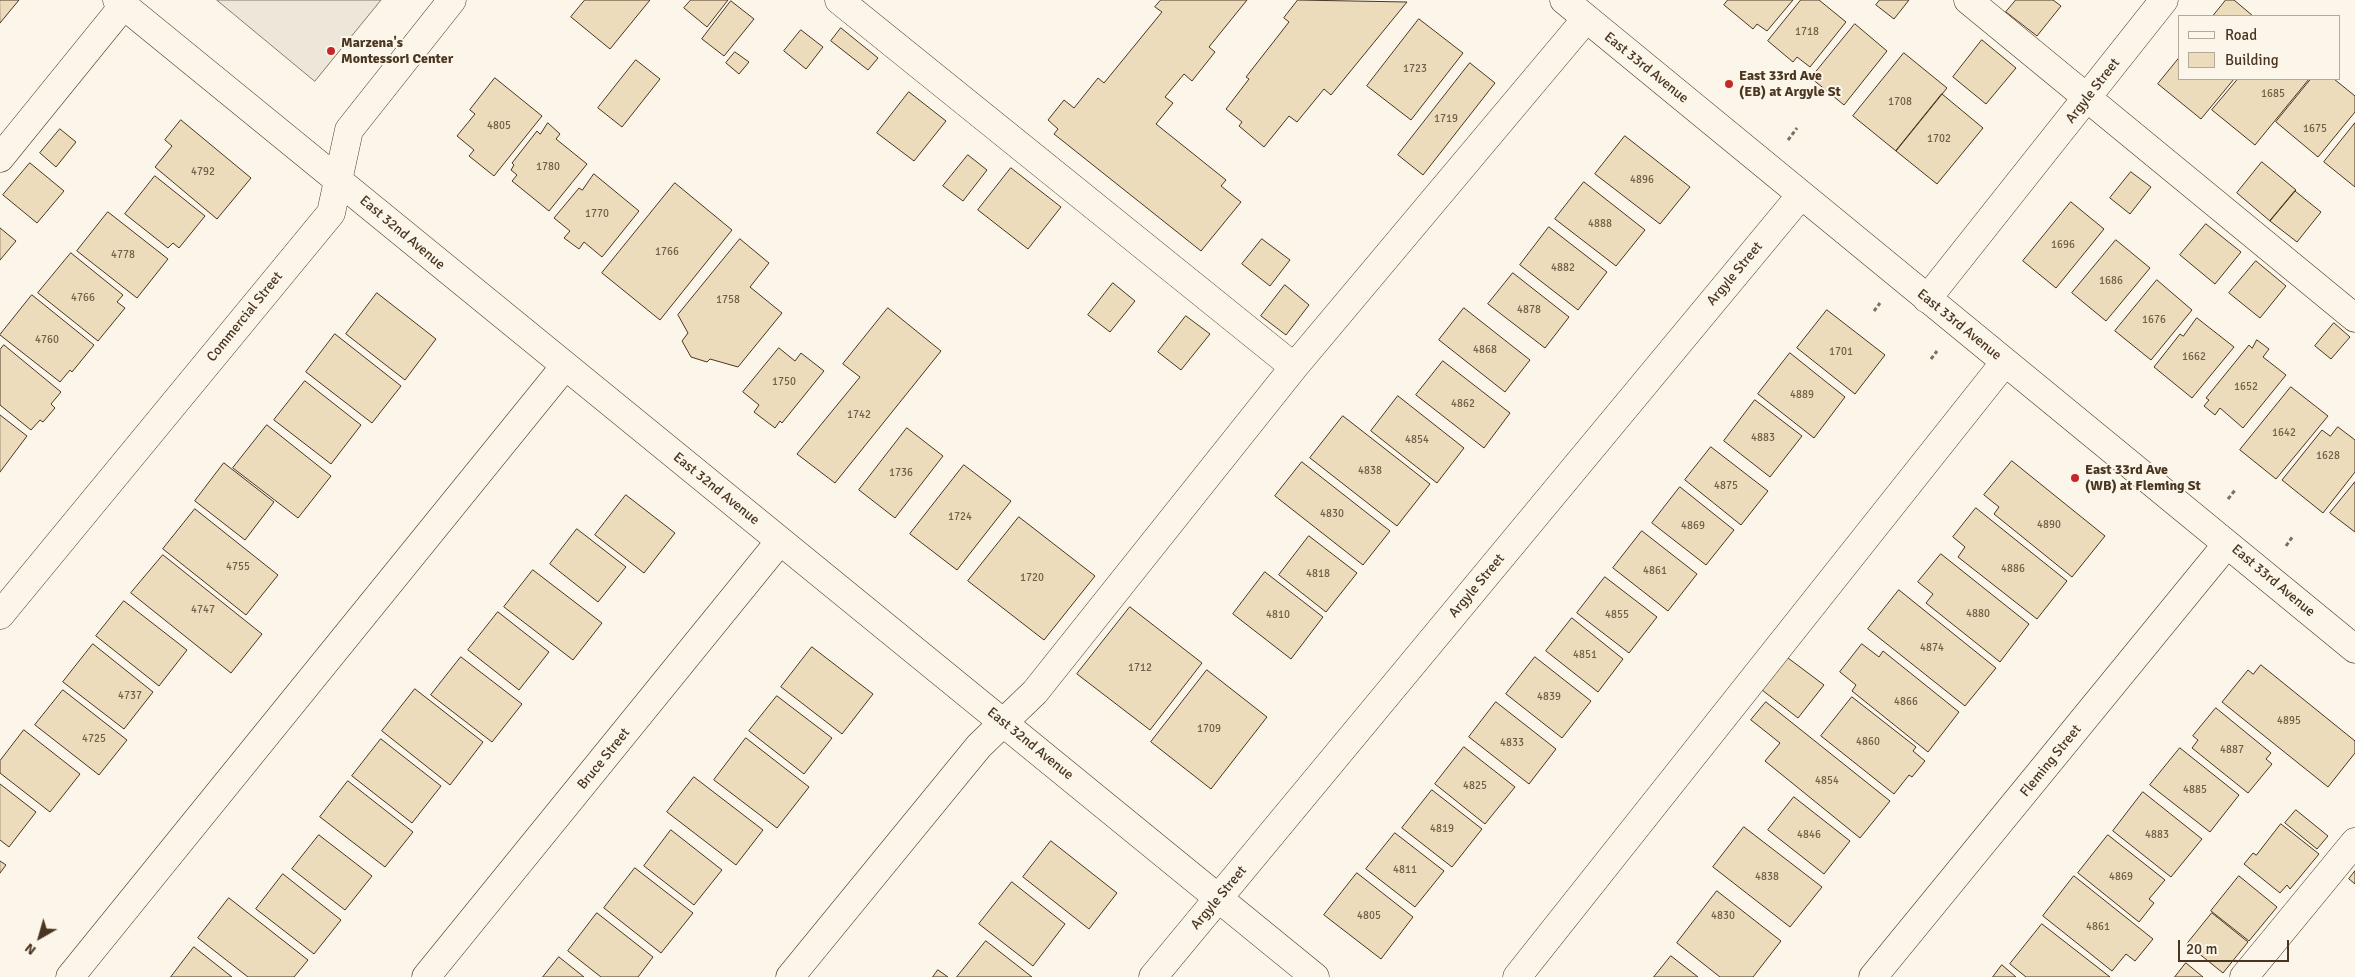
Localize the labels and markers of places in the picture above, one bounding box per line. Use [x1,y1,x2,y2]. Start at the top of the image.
place label: Marzena's Montessori Center [341,35,453,68]
marker: Marzena's Montessori Center [325,45,337,57]
place label: East 33rd Ave (EB) at Argyle St [1739,68,1841,100]
marker: East 33rd Ave (EB) at Argyle St [1723,78,1735,90]
place label: East 33rd Ave (WB) at Fleming St [2085,462,2201,494]
marker: East 33rd Ave (WB) at Fleming St [2069,472,2081,484]

